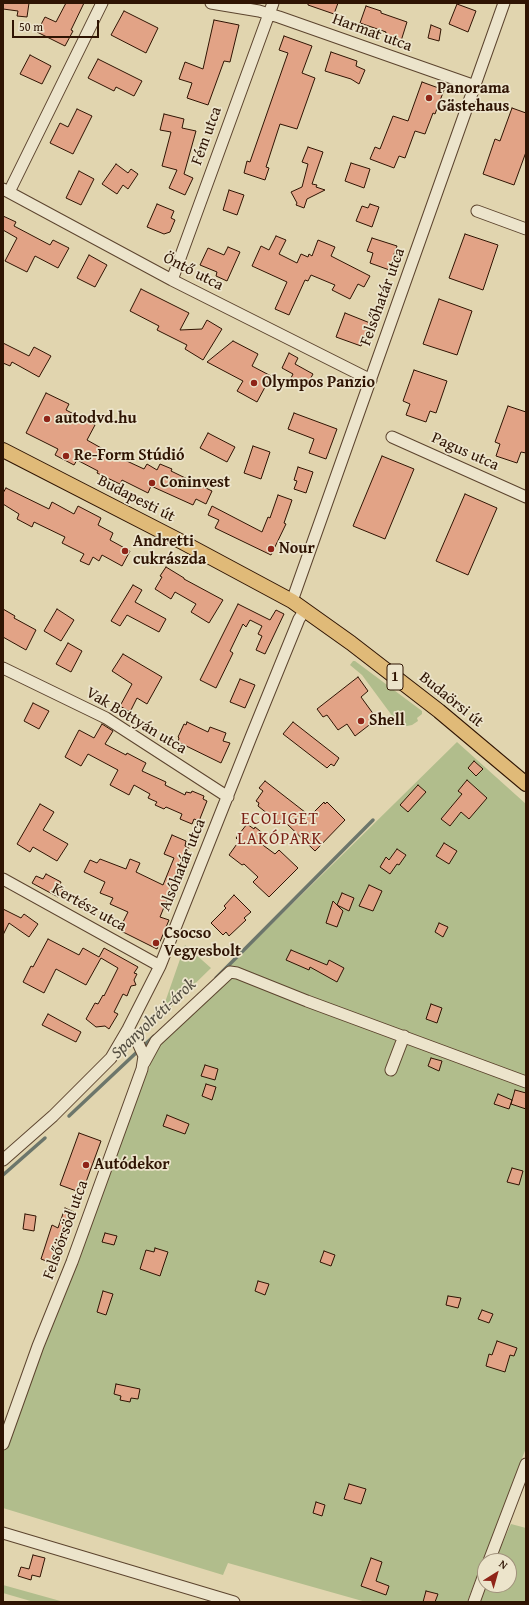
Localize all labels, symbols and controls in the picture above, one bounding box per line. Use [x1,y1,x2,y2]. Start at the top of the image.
street label: Harmat utca [329,10,415,56]
scale bar [14,12,101,38]
text: 50 m [19,18,43,35]
place label: Panorama Gästehaus [437,79,510,117]
marker: Panorama Gästehaus [424,93,434,103]
street label: Fém utca [188,104,226,168]
street label: Felsőhatár utca [356,246,410,348]
street label: Öntő utca [160,249,226,295]
place label: Olympos Panzio [262,373,375,393]
marker: Olympos Panzio [249,378,259,388]
place label: autodvd.hu [55,409,137,429]
marker: autodvd.hu [42,414,52,424]
street label: Pagus utca [428,429,502,475]
place label: Re-Form Stúdió [74,446,185,466]
marker: Re-Form Stúdió [61,451,71,461]
street label: Budapesti út [94,471,178,527]
place label: Coninvest [160,473,230,493]
marker: Coninvest [147,478,157,488]
place label: Andretti cukrászda [133,532,206,570]
place label: Nour [279,539,315,559]
marker: Nour [266,544,276,554]
marker: Andretti cukrászda [120,546,130,556]
road number: 1 [387,664,403,690]
street label: Budaörsi út [415,668,487,732]
street label: Vak Bottyán utca [82,683,190,759]
place label: Shell [369,711,405,731]
marker: Shell [356,716,366,726]
district label: ECOLIGET LAKÓPARK [237,810,323,850]
street label: Alsóhatár utca [156,816,210,914]
street label: Kertész utca [48,880,130,936]
place label: Csocso Vegyesbolt [164,924,241,962]
marker: Csocso Vegyesbolt [151,938,161,948]
water label: Spanyolréti-árok [107,975,201,1063]
place label: Autódekor [94,1155,170,1175]
marker: Autódekor [81,1160,91,1170]
street label: Felsőörsöd utca [39,1178,93,1282]
north arrow [477,1553,517,1593]
text: N [496,1556,511,1573]

